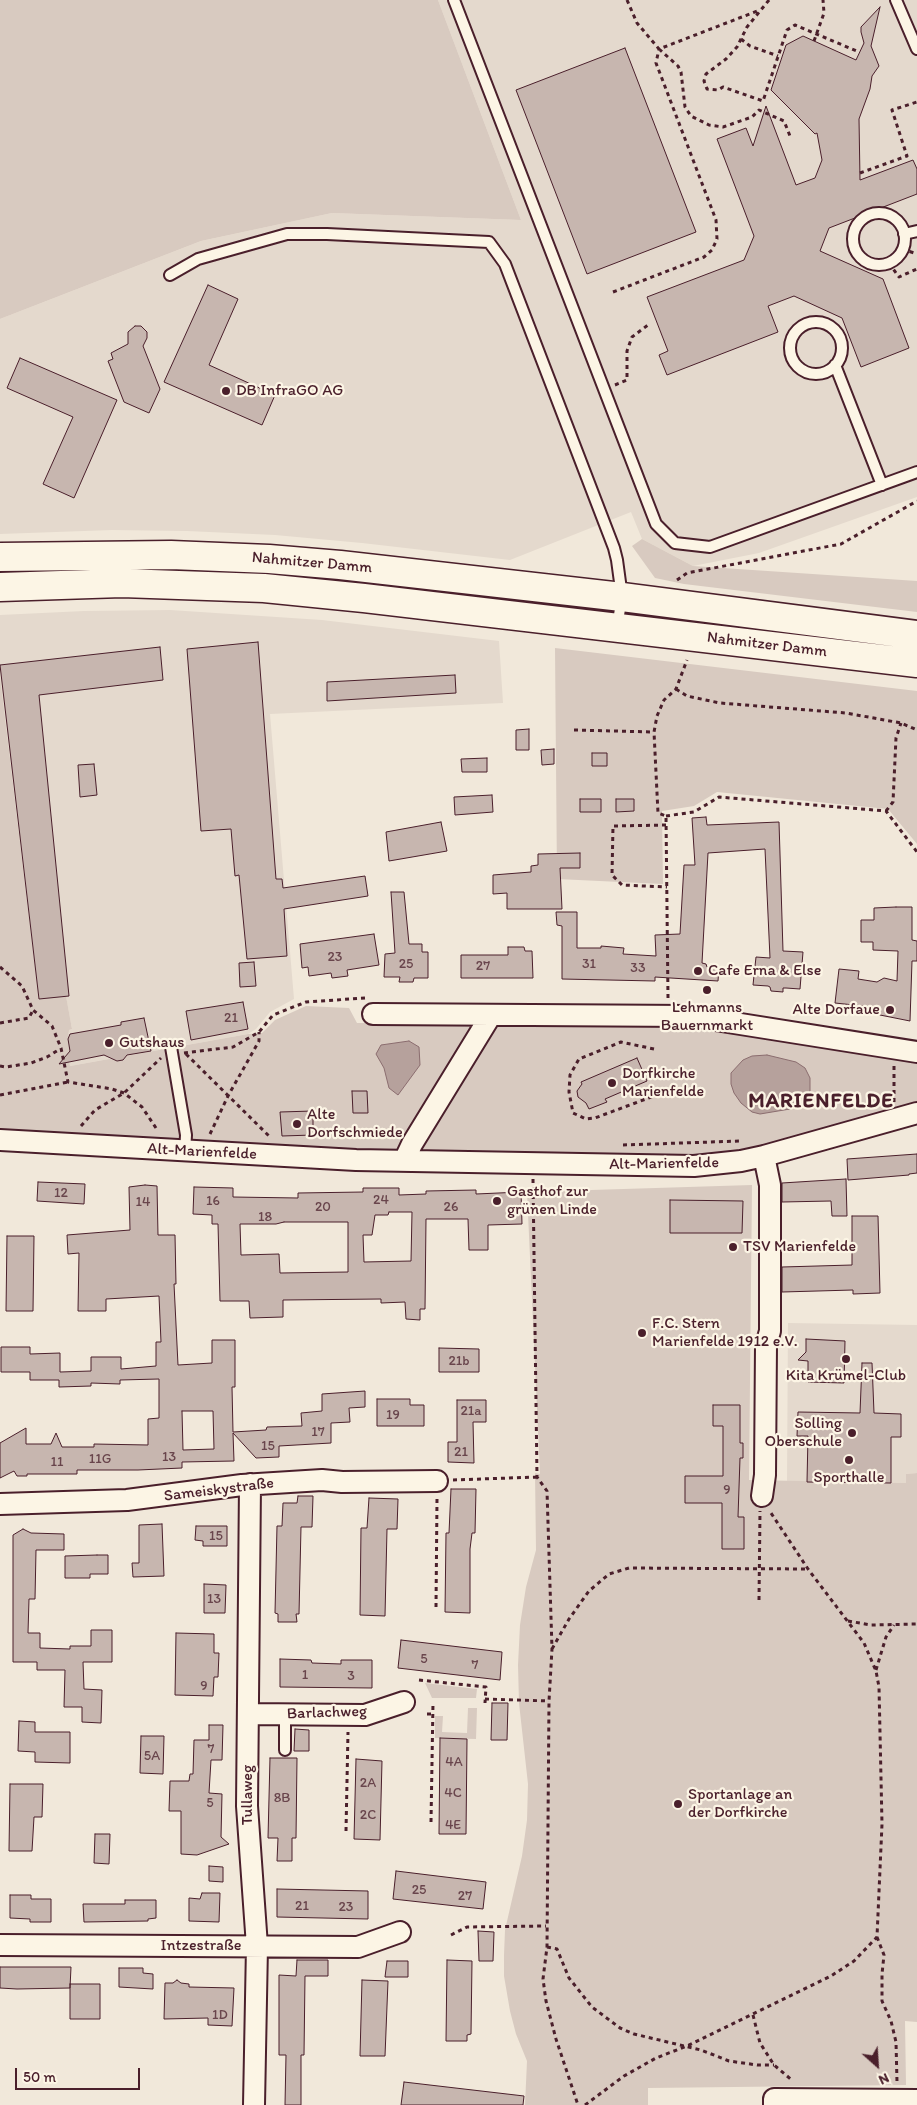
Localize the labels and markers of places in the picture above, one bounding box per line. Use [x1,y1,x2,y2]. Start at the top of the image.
place label: DB InfraGO AG [236,381,343,401]
marker: DB InfraGO AG [220,385,232,397]
place label: Cafe Erna & Else [708,961,821,981]
marker: Cafe Erna & Else [692,965,704,977]
marker: Lehmanns Bauernmarkt [701,984,713,996]
place label: Lehmanns Bauernmarkt [661,998,753,1036]
place label: Alte Dorfaue [792,1000,880,1020]
marker: Alte Dorfaue [884,1004,896,1016]
place label: Gutshaus [119,1033,184,1053]
marker: Gutshaus [103,1037,115,1049]
place label: Dorfkirche Marienfelde [622,1064,704,1102]
marker: Dorfkirche Marienfelde [606,1077,618,1089]
place label: Alte Dorfschmiede [307,1105,403,1143]
marker: Alte Dorfschmiede [291,1118,303,1130]
place label: Gasthof zur grünen Linde [507,1182,597,1220]
marker: Gasthof zur grünen Linde [491,1195,503,1207]
place label: TSV Marienfelde [743,1237,856,1257]
marker: TSV Marienfelde [727,1241,739,1253]
place label: F.C. Stern Marienfelde 1912 e.V. [652,1314,798,1352]
marker: F.C. Stern Marienfelde 1912 e.V. [636,1327,648,1339]
marker: Kita Krümel-Club [840,1353,852,1365]
place label: Kita Krümel-Club [786,1366,906,1386]
place label: Solling Oberschule [765,1414,842,1452]
marker: Solling Oberschule [846,1427,858,1439]
marker: Sporthalle [843,1454,855,1466]
place label: Sporthalle [814,1468,884,1488]
place label: Sportanlage an der Dorfkirche [688,1785,792,1823]
marker: Sportanlage an der Dorfkirche [672,1798,684,1810]

